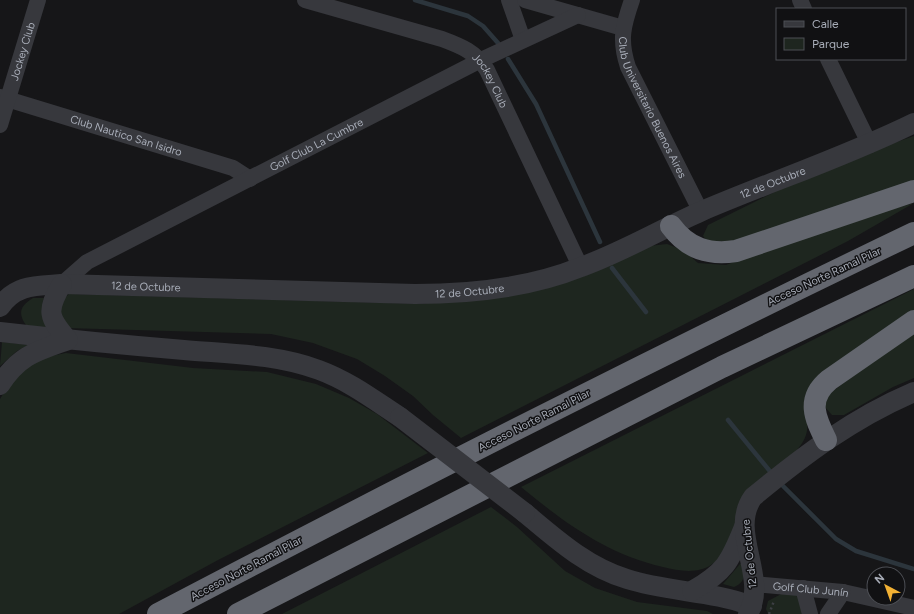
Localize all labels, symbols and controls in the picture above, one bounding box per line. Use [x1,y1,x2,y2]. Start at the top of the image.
legend [776,8,906,60]
text: Calle [812,17,839,31]
street label: Jockey Club [8,21,38,82]
street label: Club Universitario Buenos Aires [616,36,689,180]
text: Parque [812,37,850,51]
street label: Jockey Club [470,51,510,110]
street label: Club Nautico San Isidro [69,113,184,159]
street label: Golf Club La Cumbre [268,116,365,174]
street label: 12 de Octubre [738,164,808,202]
street label: Acceso Norte Ramal Pilar [765,244,884,309]
street label: 12 de Octubre [111,279,181,294]
street label: 12 de Octubre [435,282,505,301]
street label: Acceso Norte Ramal Pilar [476,386,593,454]
street label: 12 de Octubre [739,519,760,589]
street label: Acceso Norte Ramal Pilar [188,533,304,603]
north arrow [866,566,906,606]
text: N [872,571,887,587]
street label: Golf Club Junín [772,580,850,600]

